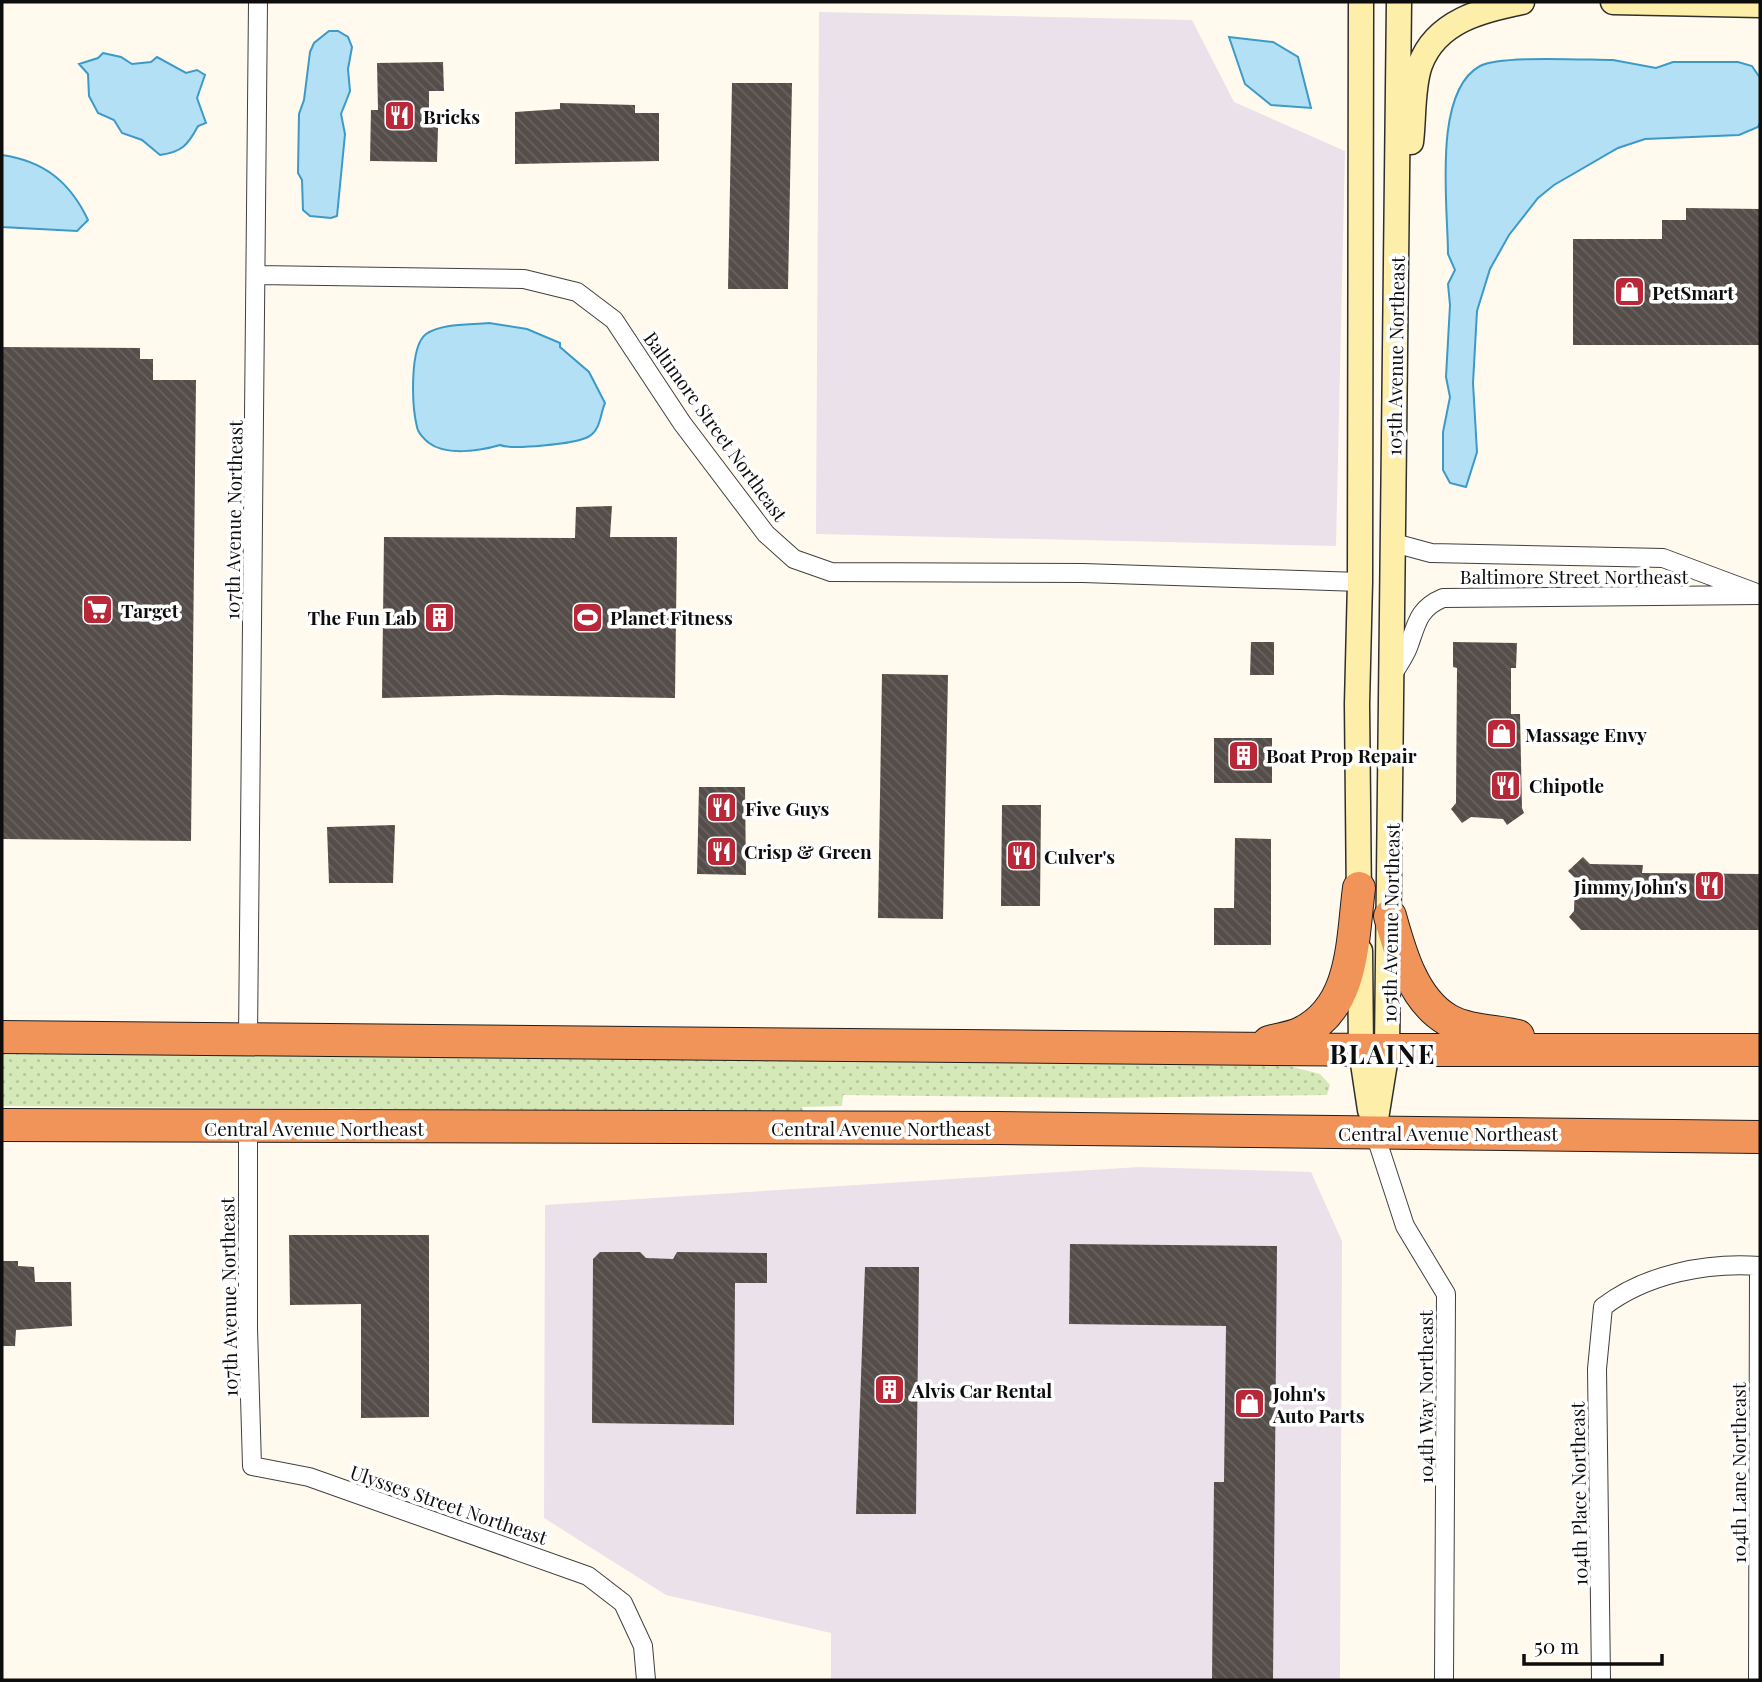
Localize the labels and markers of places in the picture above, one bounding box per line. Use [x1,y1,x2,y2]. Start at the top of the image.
restaurant icon: Bricks [383,99,417,133]
place label: Bricks [423,103,480,129]
shop icon: PetSmart [1612,275,1646,309]
place label: PetSmart [1652,279,1734,305]
supermarket icon: Target [81,593,115,627]
place label: Target [121,597,179,623]
building icon: The Fun Lab [423,600,457,634]
sports icon: Planet Fitness [570,600,604,634]
place label: The Fun Lab [307,604,417,630]
place label: Planet Fitness [610,604,733,630]
shop icon: Massage Envy [1485,717,1519,751]
place label: Massage Envy [1525,721,1647,747]
building icon: Boat Prop Repair [1226,738,1260,772]
place label: Boat Prop Repair [1266,742,1417,768]
restaurant icon: Chipotle [1489,768,1523,802]
place label: Chipotle [1529,772,1604,798]
restaurant icon: Five Guys [705,791,739,825]
place label: Five Guys [745,795,830,821]
restaurant icon: Crisp & Green [704,834,738,868]
place label: Crisp & Green [744,838,872,864]
restaurant icon: Culver's [1004,839,1038,873]
place label: Culver's [1044,843,1115,869]
restaurant icon: Jimmy John's [1693,869,1727,903]
place label: Jimmy John's [1573,873,1687,899]
building icon: Alvis Car Rental [872,1373,906,1407]
place label: Alvis Car Rental [911,1377,1052,1403]
place label: John's Auto Parts [1272,1380,1365,1428]
shop icon: John's Auto Parts [1233,1387,1267,1421]

